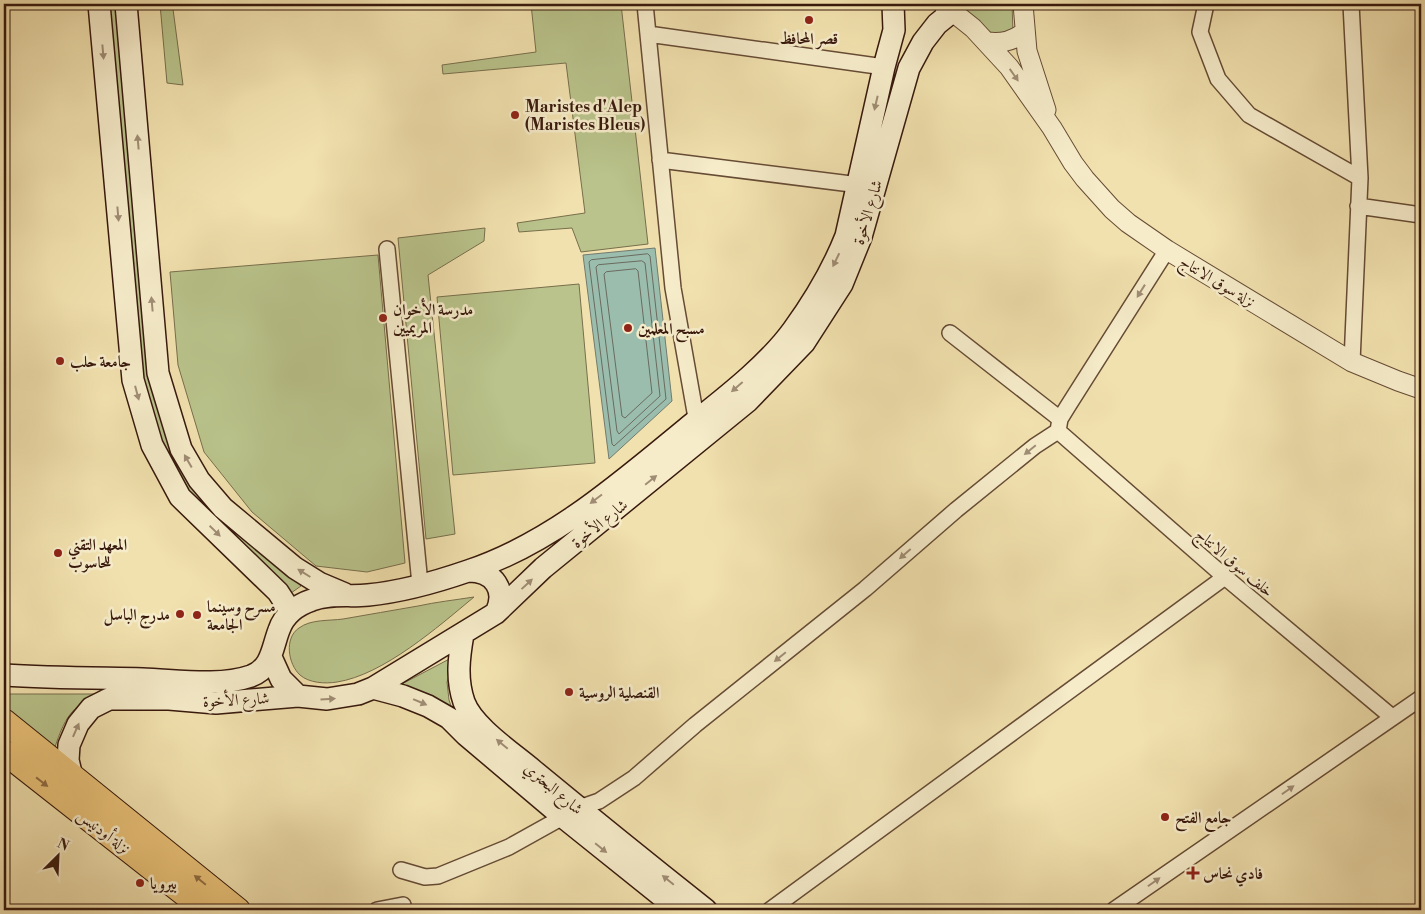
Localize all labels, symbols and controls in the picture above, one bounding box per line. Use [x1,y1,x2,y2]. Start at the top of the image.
marker: قصر المحافظ [803,14,815,26]
place label: قصر المحافظ [780,29,838,50]
one-way arrow [99,45,107,61]
one-way arrow [1009,68,1019,82]
one-way arrow [872,95,880,110]
place label: Maristes d'Alep (Maristes Bleus) [525,97,645,135]
marker: Maristes d'Alep (Maristes Bleus) [509,109,521,121]
one-way arrow [134,134,142,150]
street label: شارع الأخوة [847,177,890,248]
one-way arrow [114,206,122,222]
street label: نزلة سوق الانتاج [1174,251,1259,316]
one-way arrow [831,253,839,267]
one-way arrow [1136,284,1145,297]
one-way arrow [148,296,156,312]
place label: مدرسة الأخوان المريميين [393,298,473,338]
marker: مدرسة الأخوان المريميين [377,312,389,324]
place label: مسبح المعلمين [638,319,705,343]
marker: مسبح المعلمين [622,322,634,334]
place label: جامعة حلب [70,352,131,372]
marker: جامعة حلب [54,355,66,367]
one-way arrow [731,381,743,393]
one-way arrow [133,385,141,400]
one-way arrow [1024,445,1037,456]
one-way arrow [184,455,193,468]
one-way arrow [644,475,657,486]
street label: شارع الأخوة [566,493,634,555]
one-way arrow [590,494,603,505]
street label: خلف سوق الانتاج [1189,524,1278,604]
one-way arrow [209,525,221,537]
place label: المعهد التقني للحاسوب [68,535,127,573]
marker: المعهد التقني للحاسوب [52,547,64,559]
one-way arrow [899,548,911,560]
one-way arrow [297,568,311,578]
one-way arrow [520,578,532,590]
place label: مسرح وسينما الجامعة [207,597,276,635]
place label: مدرج الباسل [103,605,170,629]
marker: مدرج الباسل [174,608,186,620]
marker: مسرح وسينما الجامعة [191,609,203,621]
one-way arrow [773,652,786,663]
place label: القنصلية الروسية [579,683,660,703]
street label: شارع الأخوة [202,686,270,715]
marker: القنصلية الروسية [563,686,575,698]
one-way arrow [321,694,337,702]
one-way arrow [413,699,427,707]
one-way arrow [72,723,80,737]
one-way arrow [495,738,508,749]
street label: شارع البحتري [518,758,587,821]
one-way arrow [35,777,48,788]
one-way arrow [1281,785,1295,795]
street label: نزلة أودنيس [73,803,135,859]
place label: جامع الفتح [1175,808,1232,833]
marker: جامع الفتح [1159,811,1171,823]
north arrow [32,832,82,882]
text: N [54,835,72,856]
one-way arrow [594,842,607,853]
place label: فادي نحاس [1203,864,1263,887]
marker: فادي نحاس [1187,867,1199,879]
place label: بيرويا [150,874,177,894]
one-way arrow [194,874,207,885]
one-way arrow [662,874,675,885]
marker: بيرويا [134,877,146,889]
one-way arrow [1148,877,1161,887]

